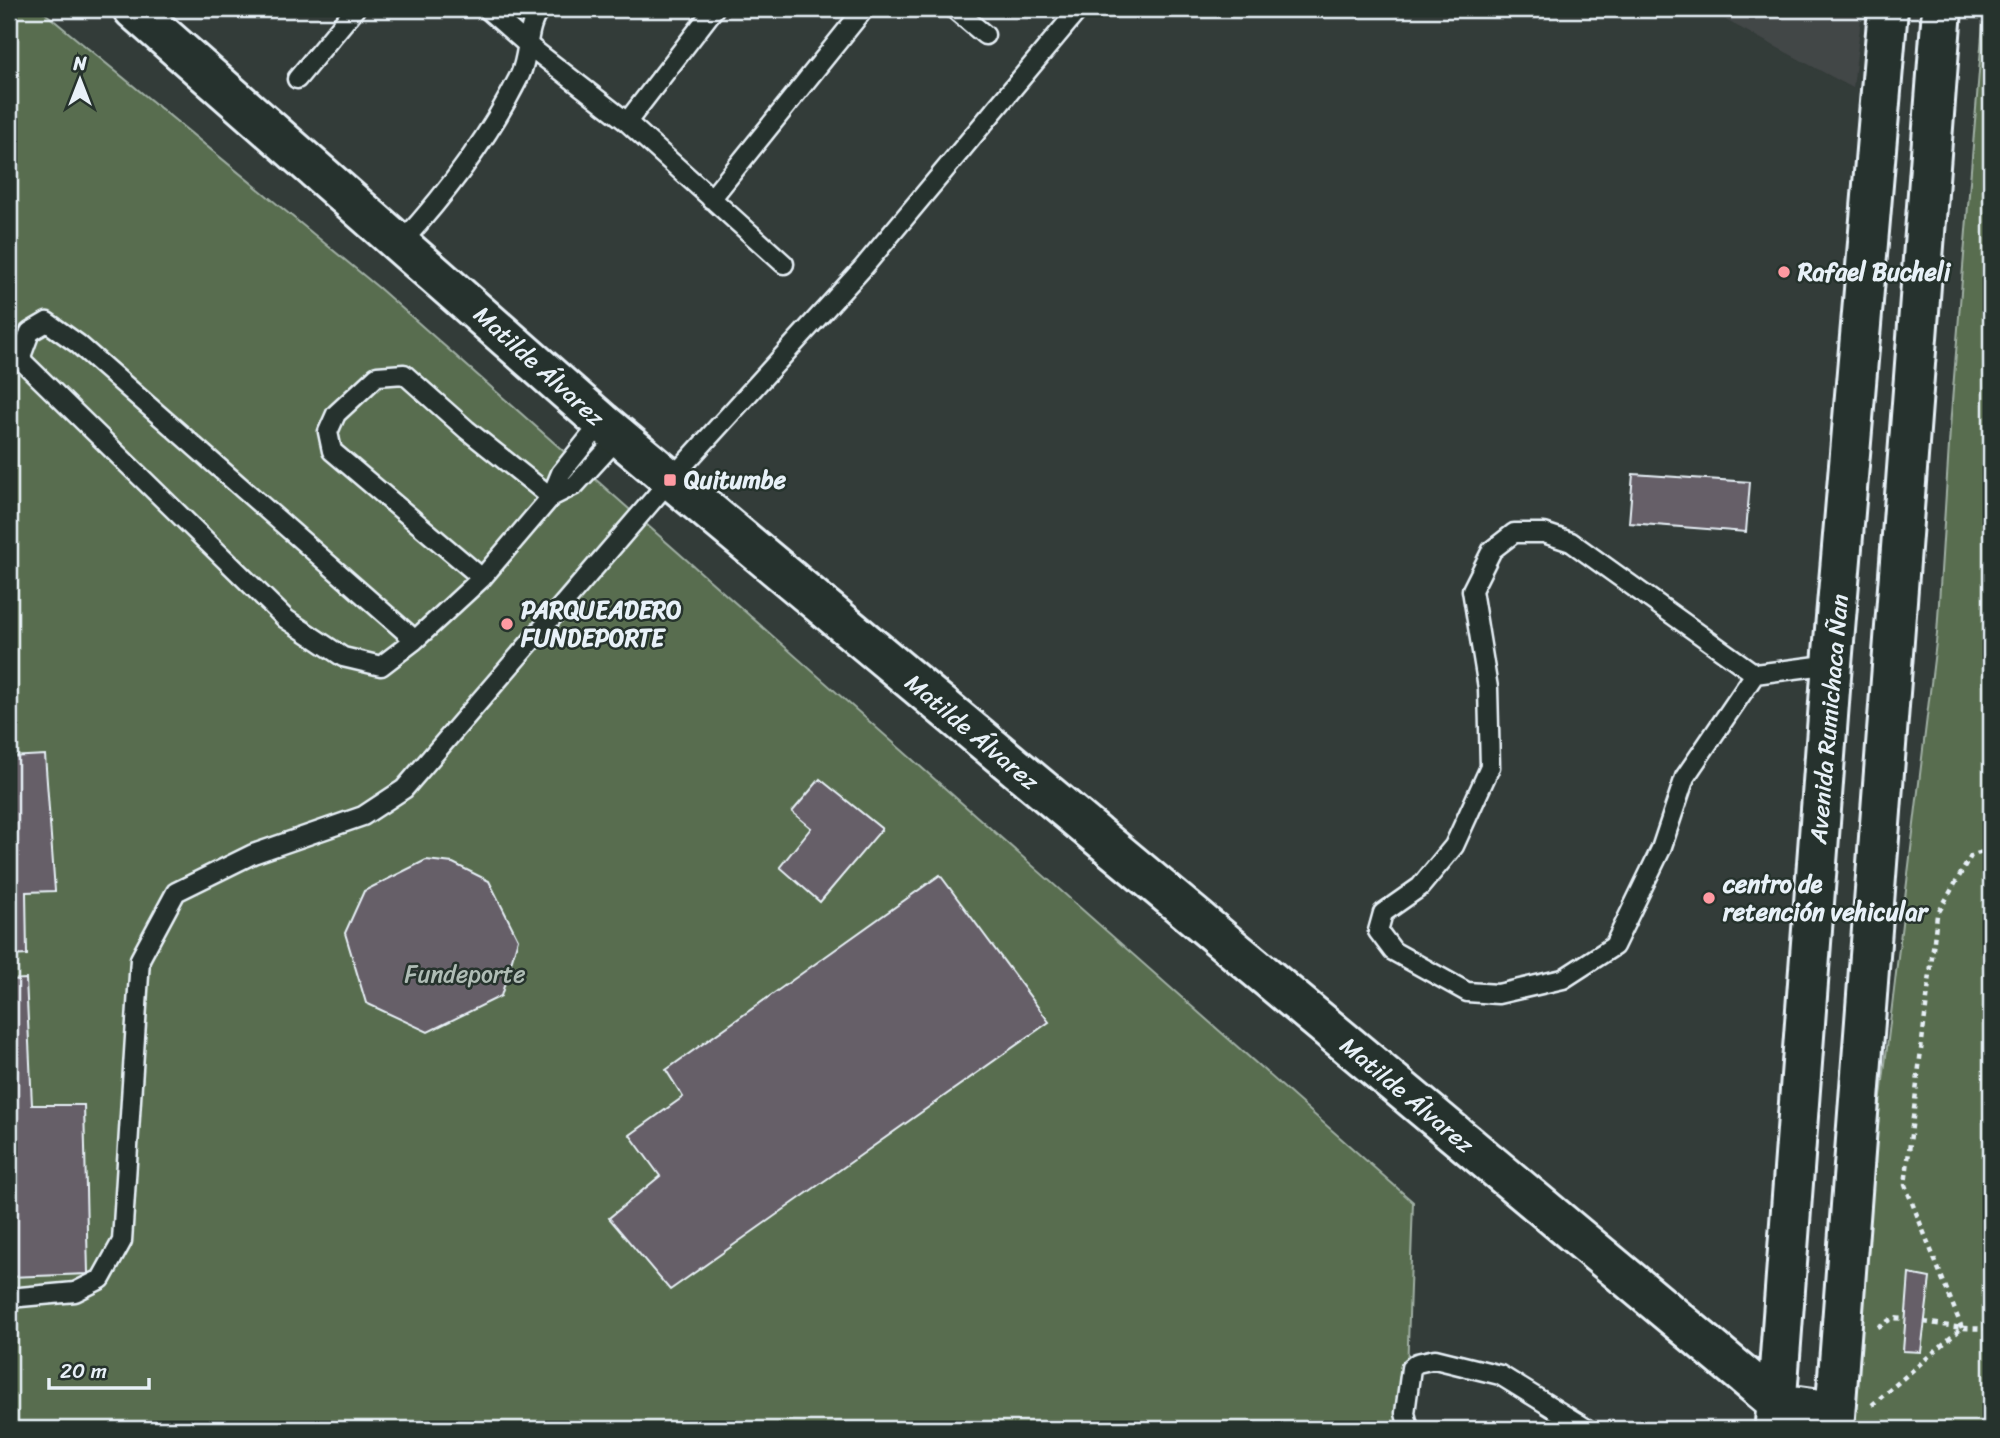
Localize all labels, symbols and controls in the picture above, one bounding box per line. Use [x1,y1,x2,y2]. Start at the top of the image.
north arrow [46,46,116,116]
text: N [72,47,87,80]
place label: Rafael Bucheli [1797,251,1952,293]
marker: Rafael Bucheli [1776,264,1792,280]
street label: Matilde Álvarez [463,295,615,437]
place label: Quitumbe [684,459,787,501]
marker: Quitumbe [662,472,678,488]
place label: PARQUEADERO FUNDEPORTE [520,589,682,659]
street label: Avenida Rumichaca Ñan [1797,592,1861,847]
marker: PARQUEADERO FUNDEPORTE [499,616,515,632]
street label: Matilde Álvarez [895,663,1049,802]
place label: centro de retención vehicular [1722,863,1929,933]
marker: centro de retención vehicular [1701,890,1717,906]
park label: Fundeporte [404,953,526,995]
street label: Matilde Álvarez [1330,1026,1484,1165]
scale bar [49,1347,149,1391]
text: 20 m [60,1352,107,1390]

